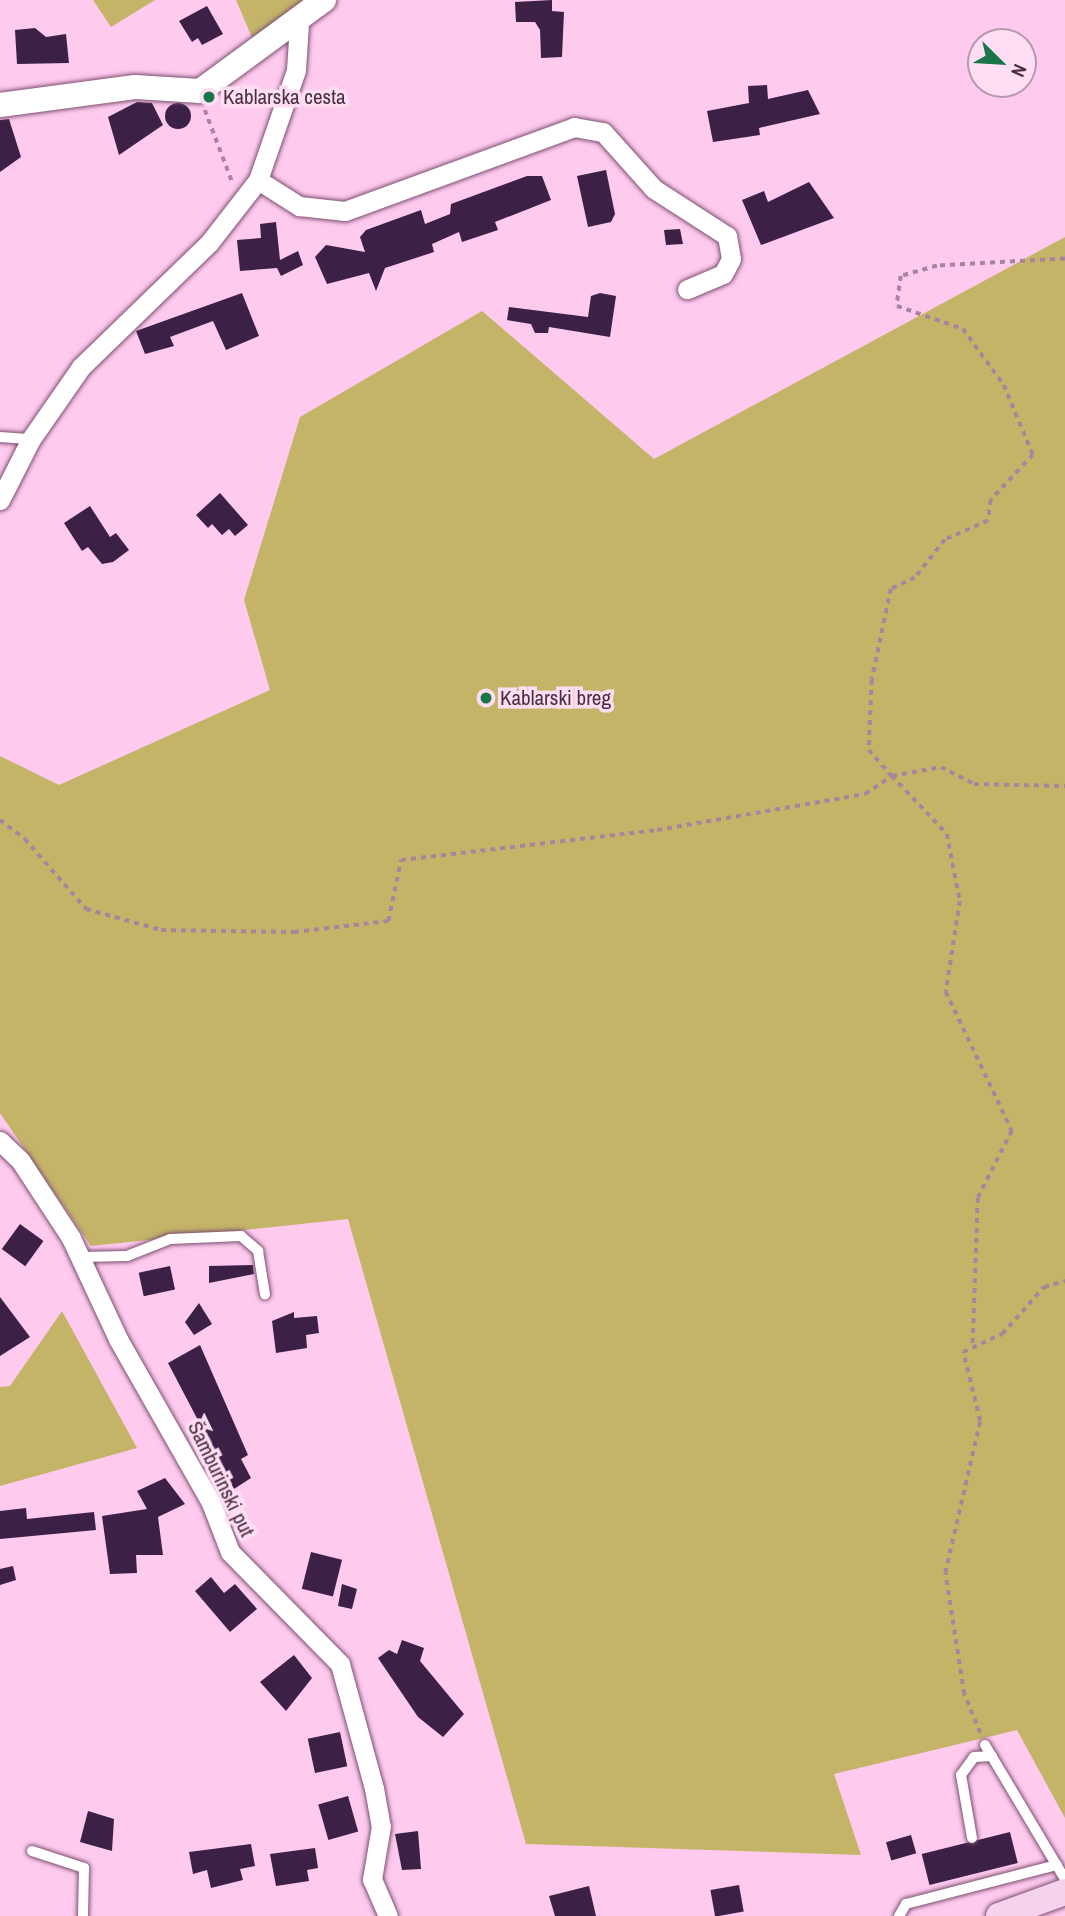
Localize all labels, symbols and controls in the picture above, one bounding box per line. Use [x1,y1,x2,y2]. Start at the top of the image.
north arrow [967,28,1037,98]
text: N [1005,60,1034,81]
place label: Kablarska cesta [223,84,346,110]
marker: Kablarska cesta [201,89,217,105]
place label: Kablarski breg [500,685,611,711]
marker: Kablarski breg [478,690,494,706]
street label: Šamburinski put [182,1417,260,1541]

